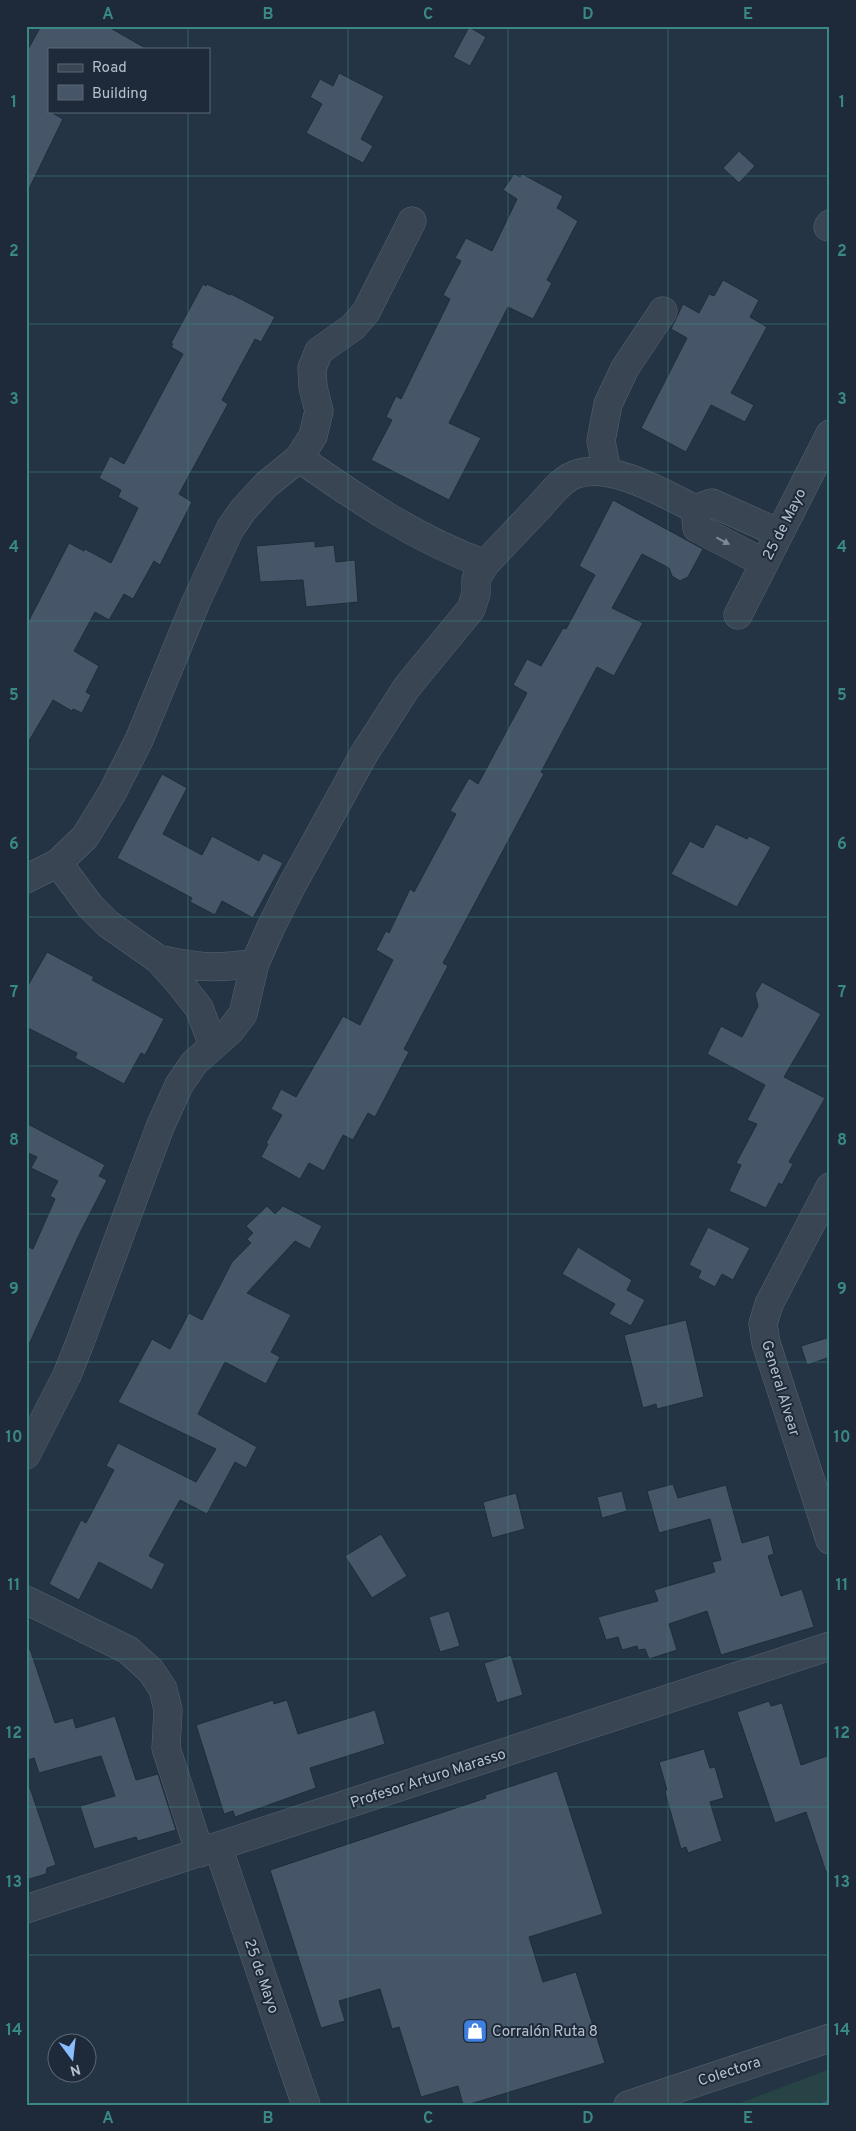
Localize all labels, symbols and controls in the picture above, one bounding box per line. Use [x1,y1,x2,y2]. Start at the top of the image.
text: A [102,5,114,25]
text: B [262,5,274,25]
text: C [423,5,433,25]
text: D [582,5,594,25]
text: E [743,5,753,25]
legend [48,48,210,112]
text: Road [92,59,127,78]
text: Building [92,85,147,104]
text: 1 [11,93,17,113]
text: 1 [839,93,845,113]
text: 2 [9,242,19,262]
text: 2 [837,242,847,262]
text: 3 [9,390,19,410]
text: 3 [837,390,847,410]
street label: 25 de Mayo [759,486,811,564]
one-way arrow [715,537,730,545]
text: 4 [9,538,19,558]
text: 4 [837,538,847,558]
text: 5 [9,686,19,706]
text: 5 [837,686,847,706]
text: 6 [9,835,19,855]
text: 6 [837,835,847,855]
text: 7 [10,983,18,1003]
text: 7 [838,983,846,1003]
text: 8 [9,1131,19,1151]
text: 8 [837,1131,847,1151]
text: 9 [9,1280,19,1300]
text: 9 [837,1280,847,1300]
street label: General Alvear [756,1338,803,1439]
text: 10 [6,1428,22,1448]
text: 10 [834,1428,850,1448]
text: 11 [8,1576,20,1596]
text: 11 [836,1576,848,1596]
text: 12 [6,1724,22,1744]
text: 12 [834,1724,850,1744]
street label: Profesor Arturo Marasso [348,1745,509,1814]
text: 13 [6,1873,22,1893]
text: 13 [834,1873,850,1893]
street label: 25 de Mayo [239,1937,282,2016]
shop icon: Corralón Ruta 8 [462,2018,488,2044]
text: 14 [6,2021,22,2041]
text: 14 [834,2021,850,2041]
place label: Corralón Ruta 8 [492,2023,598,2042]
north arrow [48,2034,98,2084]
street label: Colectora [696,2053,763,2092]
text: N [68,2060,82,2079]
text: A [102,2109,114,2129]
text: B [262,2109,274,2129]
text: C [423,2109,433,2129]
text: D [582,2109,594,2129]
text: E [743,2109,753,2129]

